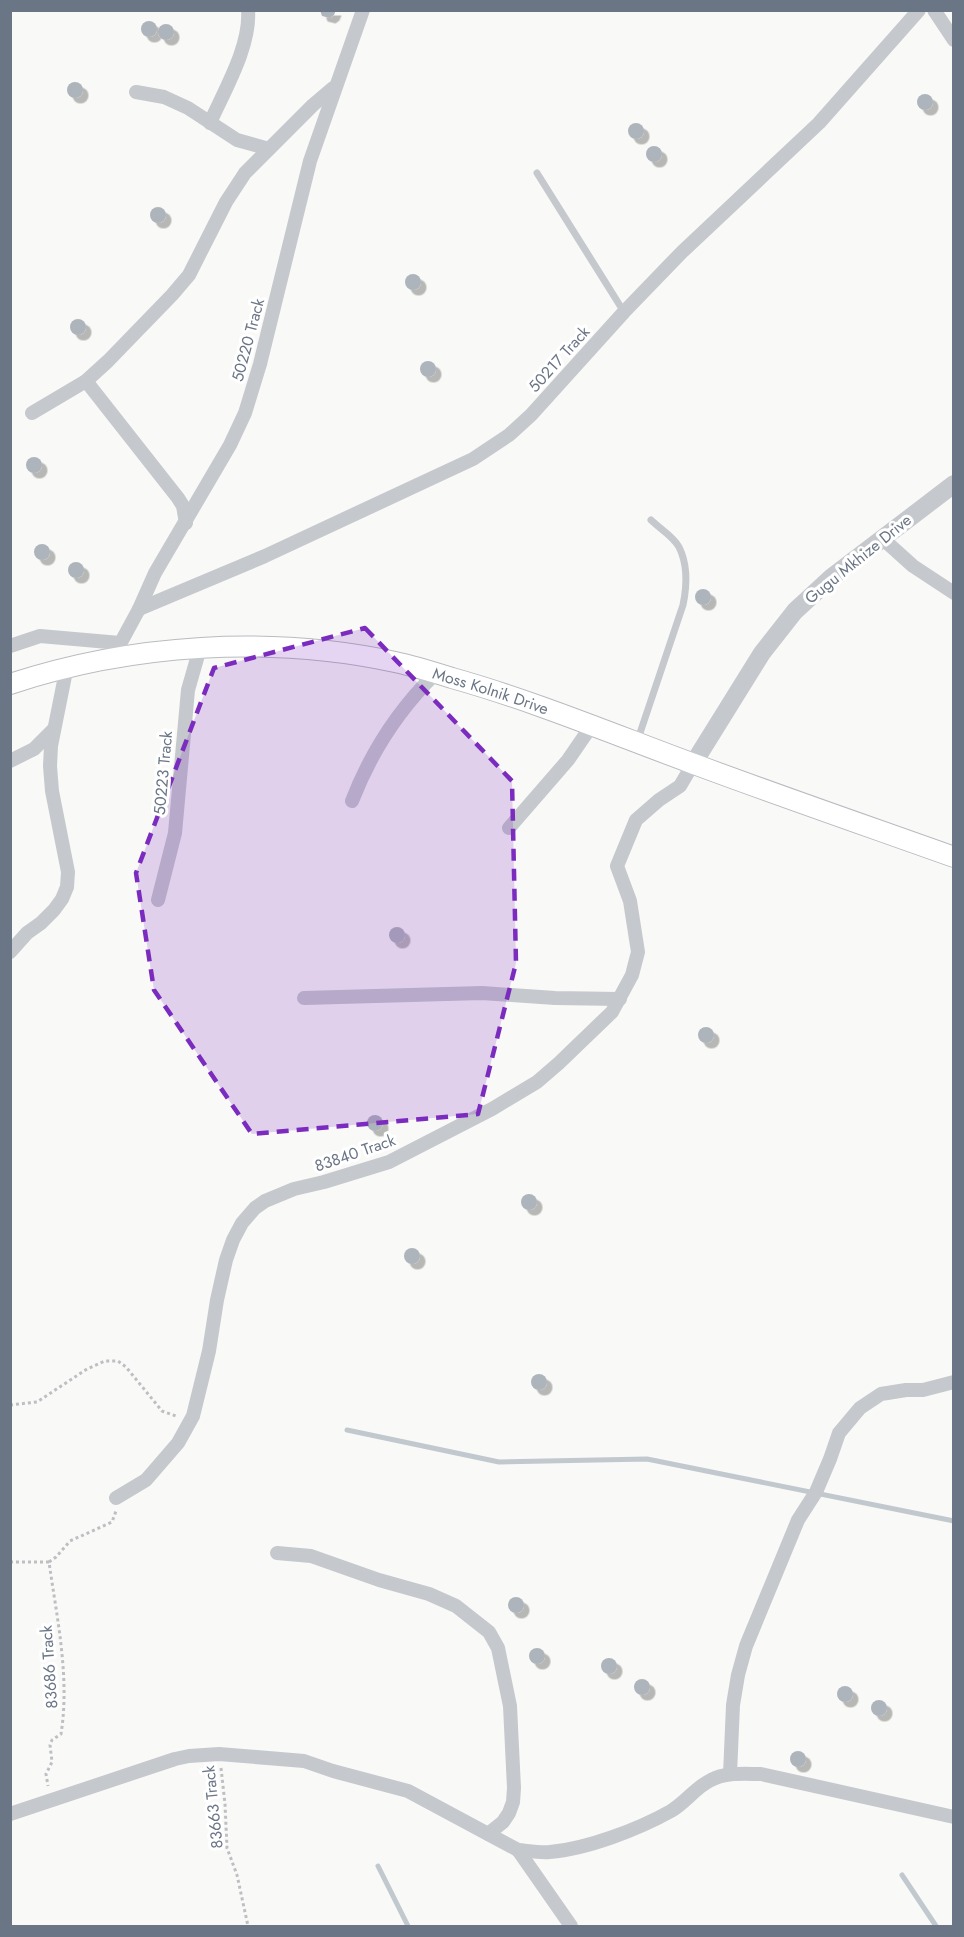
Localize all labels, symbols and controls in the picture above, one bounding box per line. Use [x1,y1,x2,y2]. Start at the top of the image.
street label: 50220 Track [226,295,270,384]
street label: 50217 Track [523,320,596,397]
street label: Gugu Mkhize Drive [800,509,916,609]
street label: Moss Kolnik Drive [430,661,552,720]
street label: 50223 Track [148,729,178,816]
street label: 83840 Track [312,1128,399,1178]
street label: 83686 Track [35,1624,63,1709]
street label: 83663 Track [197,1763,229,1850]

